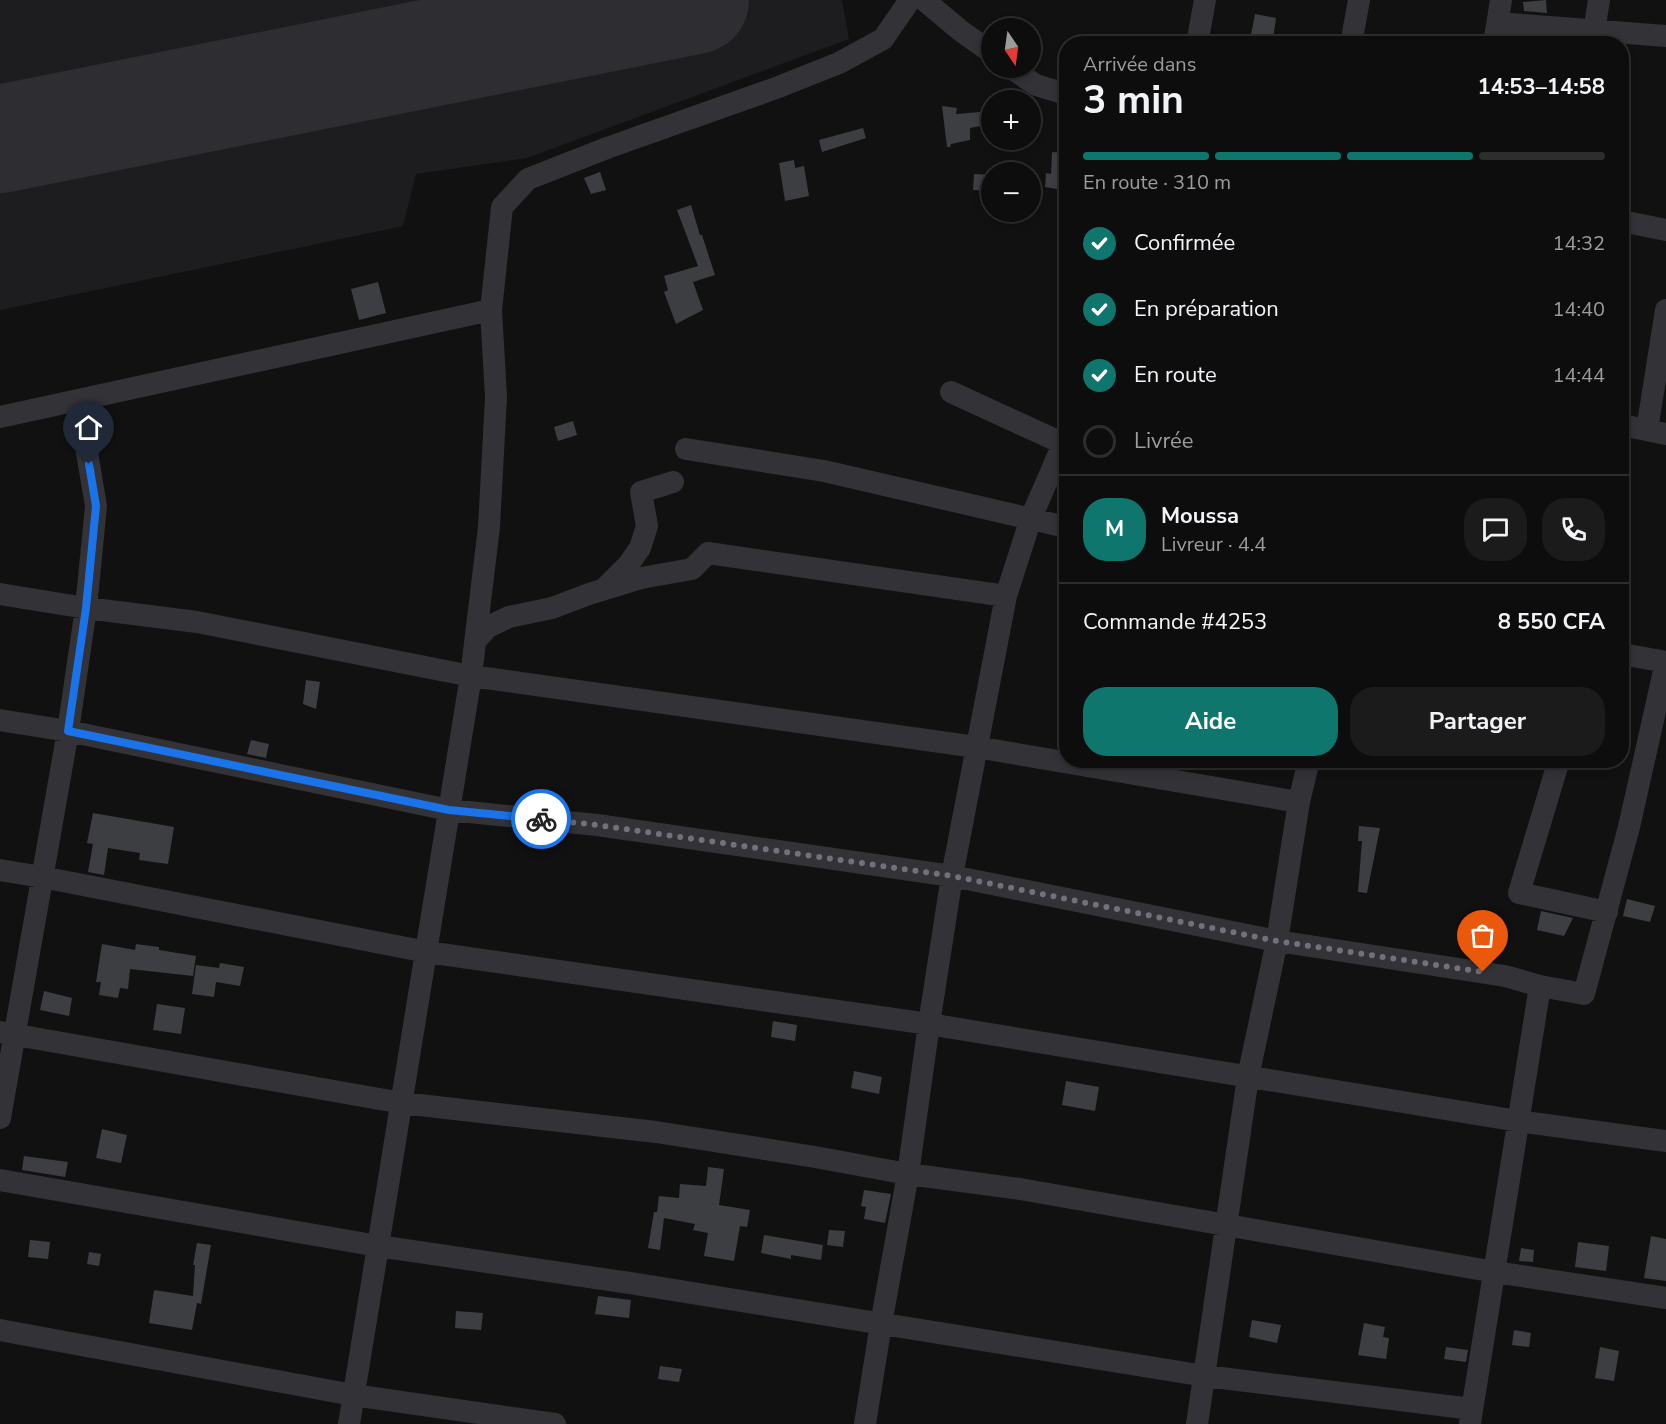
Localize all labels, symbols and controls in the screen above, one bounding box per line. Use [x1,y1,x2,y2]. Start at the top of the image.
north arrow [981,18,1041,78]
map controls [981,18,1041,222]
text: Arrivée dans [1083,51,1196,78]
text: 14:53–14:58 [1477,72,1605,102]
text: 3 min [1083,74,1184,127]
button: + [981,90,1041,150]
button: − [981,162,1041,222]
text: En route · 310 m [1083,169,1231,196]
icon: check [1083,227,1116,260]
text: Confirmée [1134,228,1235,258]
text: 14:32 [1552,230,1605,257]
icon: check [1083,293,1116,326]
text: En préparation [1134,294,1279,324]
text: 14:40 [1552,296,1605,323]
icon: check [1083,359,1116,392]
text: En route [1134,360,1217,390]
text: 14:44 [1552,362,1605,389]
pin [63,402,114,464]
icon: home [72,411,105,444]
text: Livrée [1134,426,1194,456]
button: chat [1464,498,1527,561]
button: phone [1542,498,1605,561]
text: Moussa [1161,501,1239,531]
text: M [1105,514,1124,544]
text: Livreur · 4.4 [1161,531,1266,558]
text: Commande #4253 [1083,607,1267,637]
text: 8 550 CFA [1498,607,1605,637]
button: Aide [1083,687,1338,756]
button: Partager [1350,687,1605,756]
courier [511,789,571,849]
icon: bike [525,803,558,836]
pin [1457,910,1508,972]
icon: bag [1466,919,1499,952]

